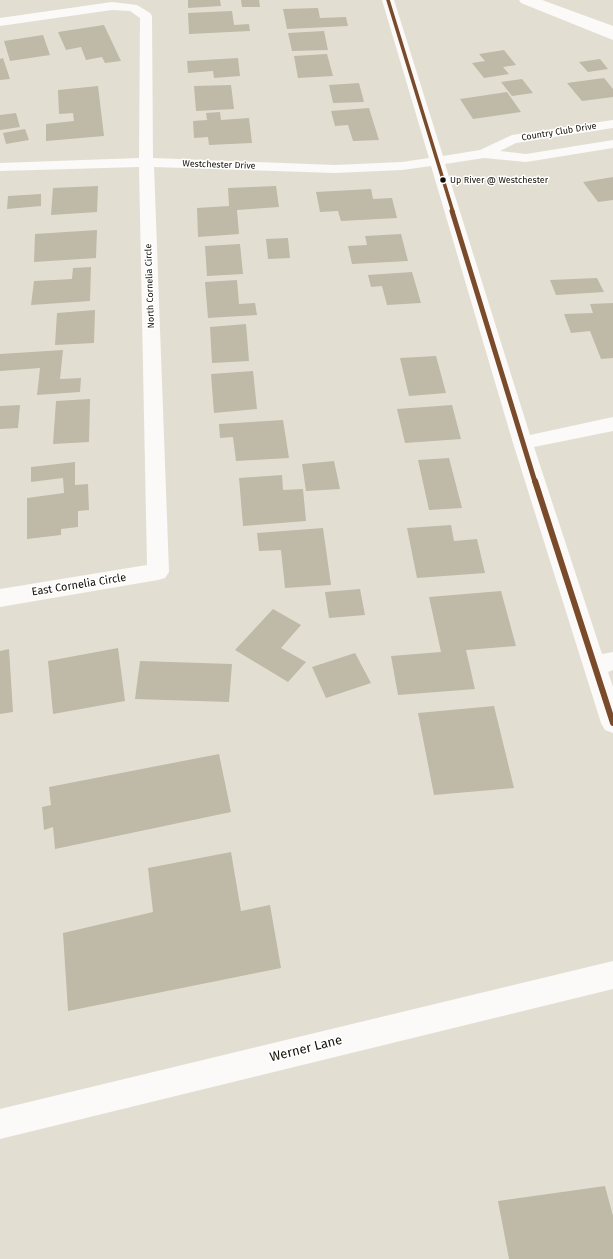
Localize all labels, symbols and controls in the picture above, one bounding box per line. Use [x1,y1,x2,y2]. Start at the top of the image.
street label: Country Club Drive [521,121,597,143]
street label: Westchester Drive [182,158,256,172]
marker: Up River @ Westchester [438,175,448,185]
place label: Up River @ Westchester [450,175,548,185]
street label: North Cornelia Circle [143,244,157,328]
street label: East Cornelia Circle [31,571,127,599]
street label: Werner Lane [268,1032,344,1066]

